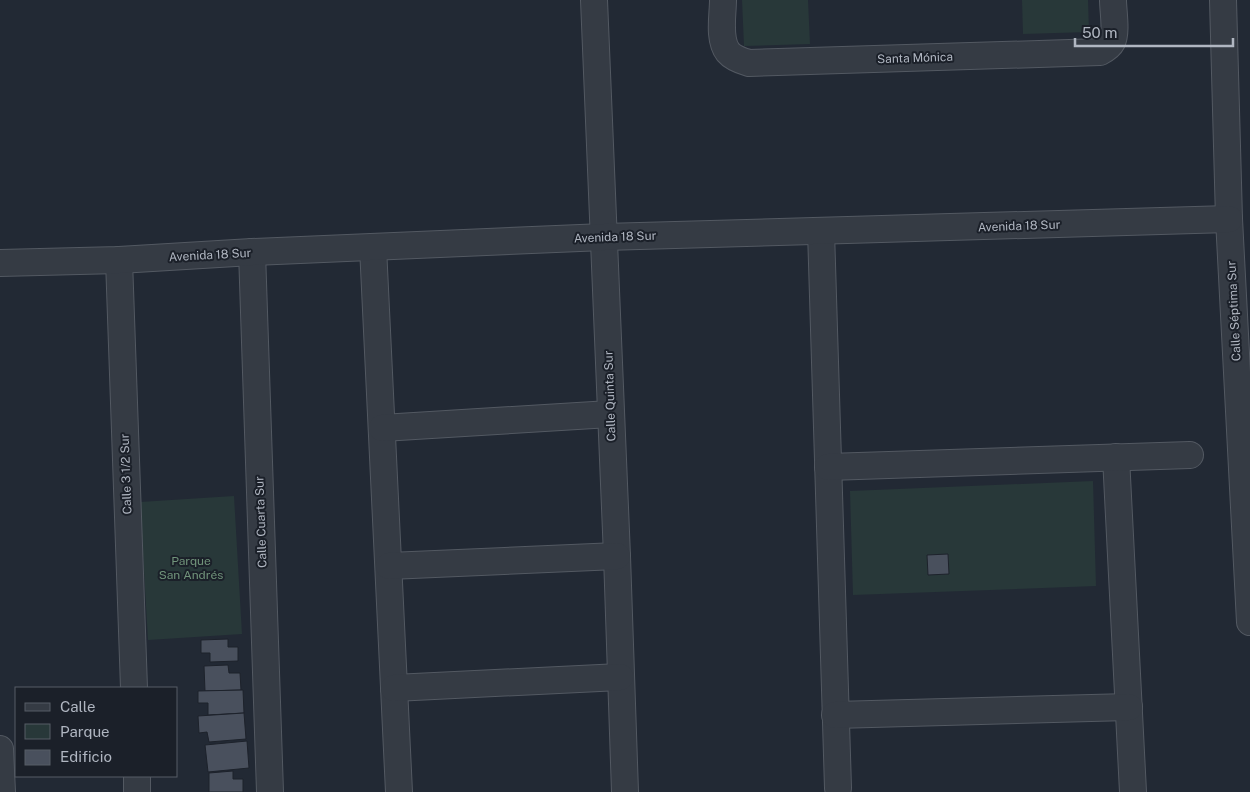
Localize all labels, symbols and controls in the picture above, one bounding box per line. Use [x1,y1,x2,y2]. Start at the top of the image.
scale bar [1075,15,1232,47]
text: 50 m [1082,24,1117,41]
street label: Santa Mónica [877,50,953,66]
street label: Avenida 18 Sur [978,218,1061,234]
street label: Avenida 18 Sur [574,229,657,245]
street label: Avenida 18 Sur [168,246,252,264]
street label: Calle Séptima Sur [1224,260,1244,361]
street label: Calle Quinta Sur [601,350,619,442]
street label: Calle 3 1/2 Sur [118,433,134,515]
street label: Calle Cuarta Sur [252,476,270,568]
park label: Parque San Andrés [159,554,223,582]
legend [15,687,178,777]
text: Calle [60,698,96,715]
text: Parque [60,723,110,740]
text: Edificio [60,748,112,765]

